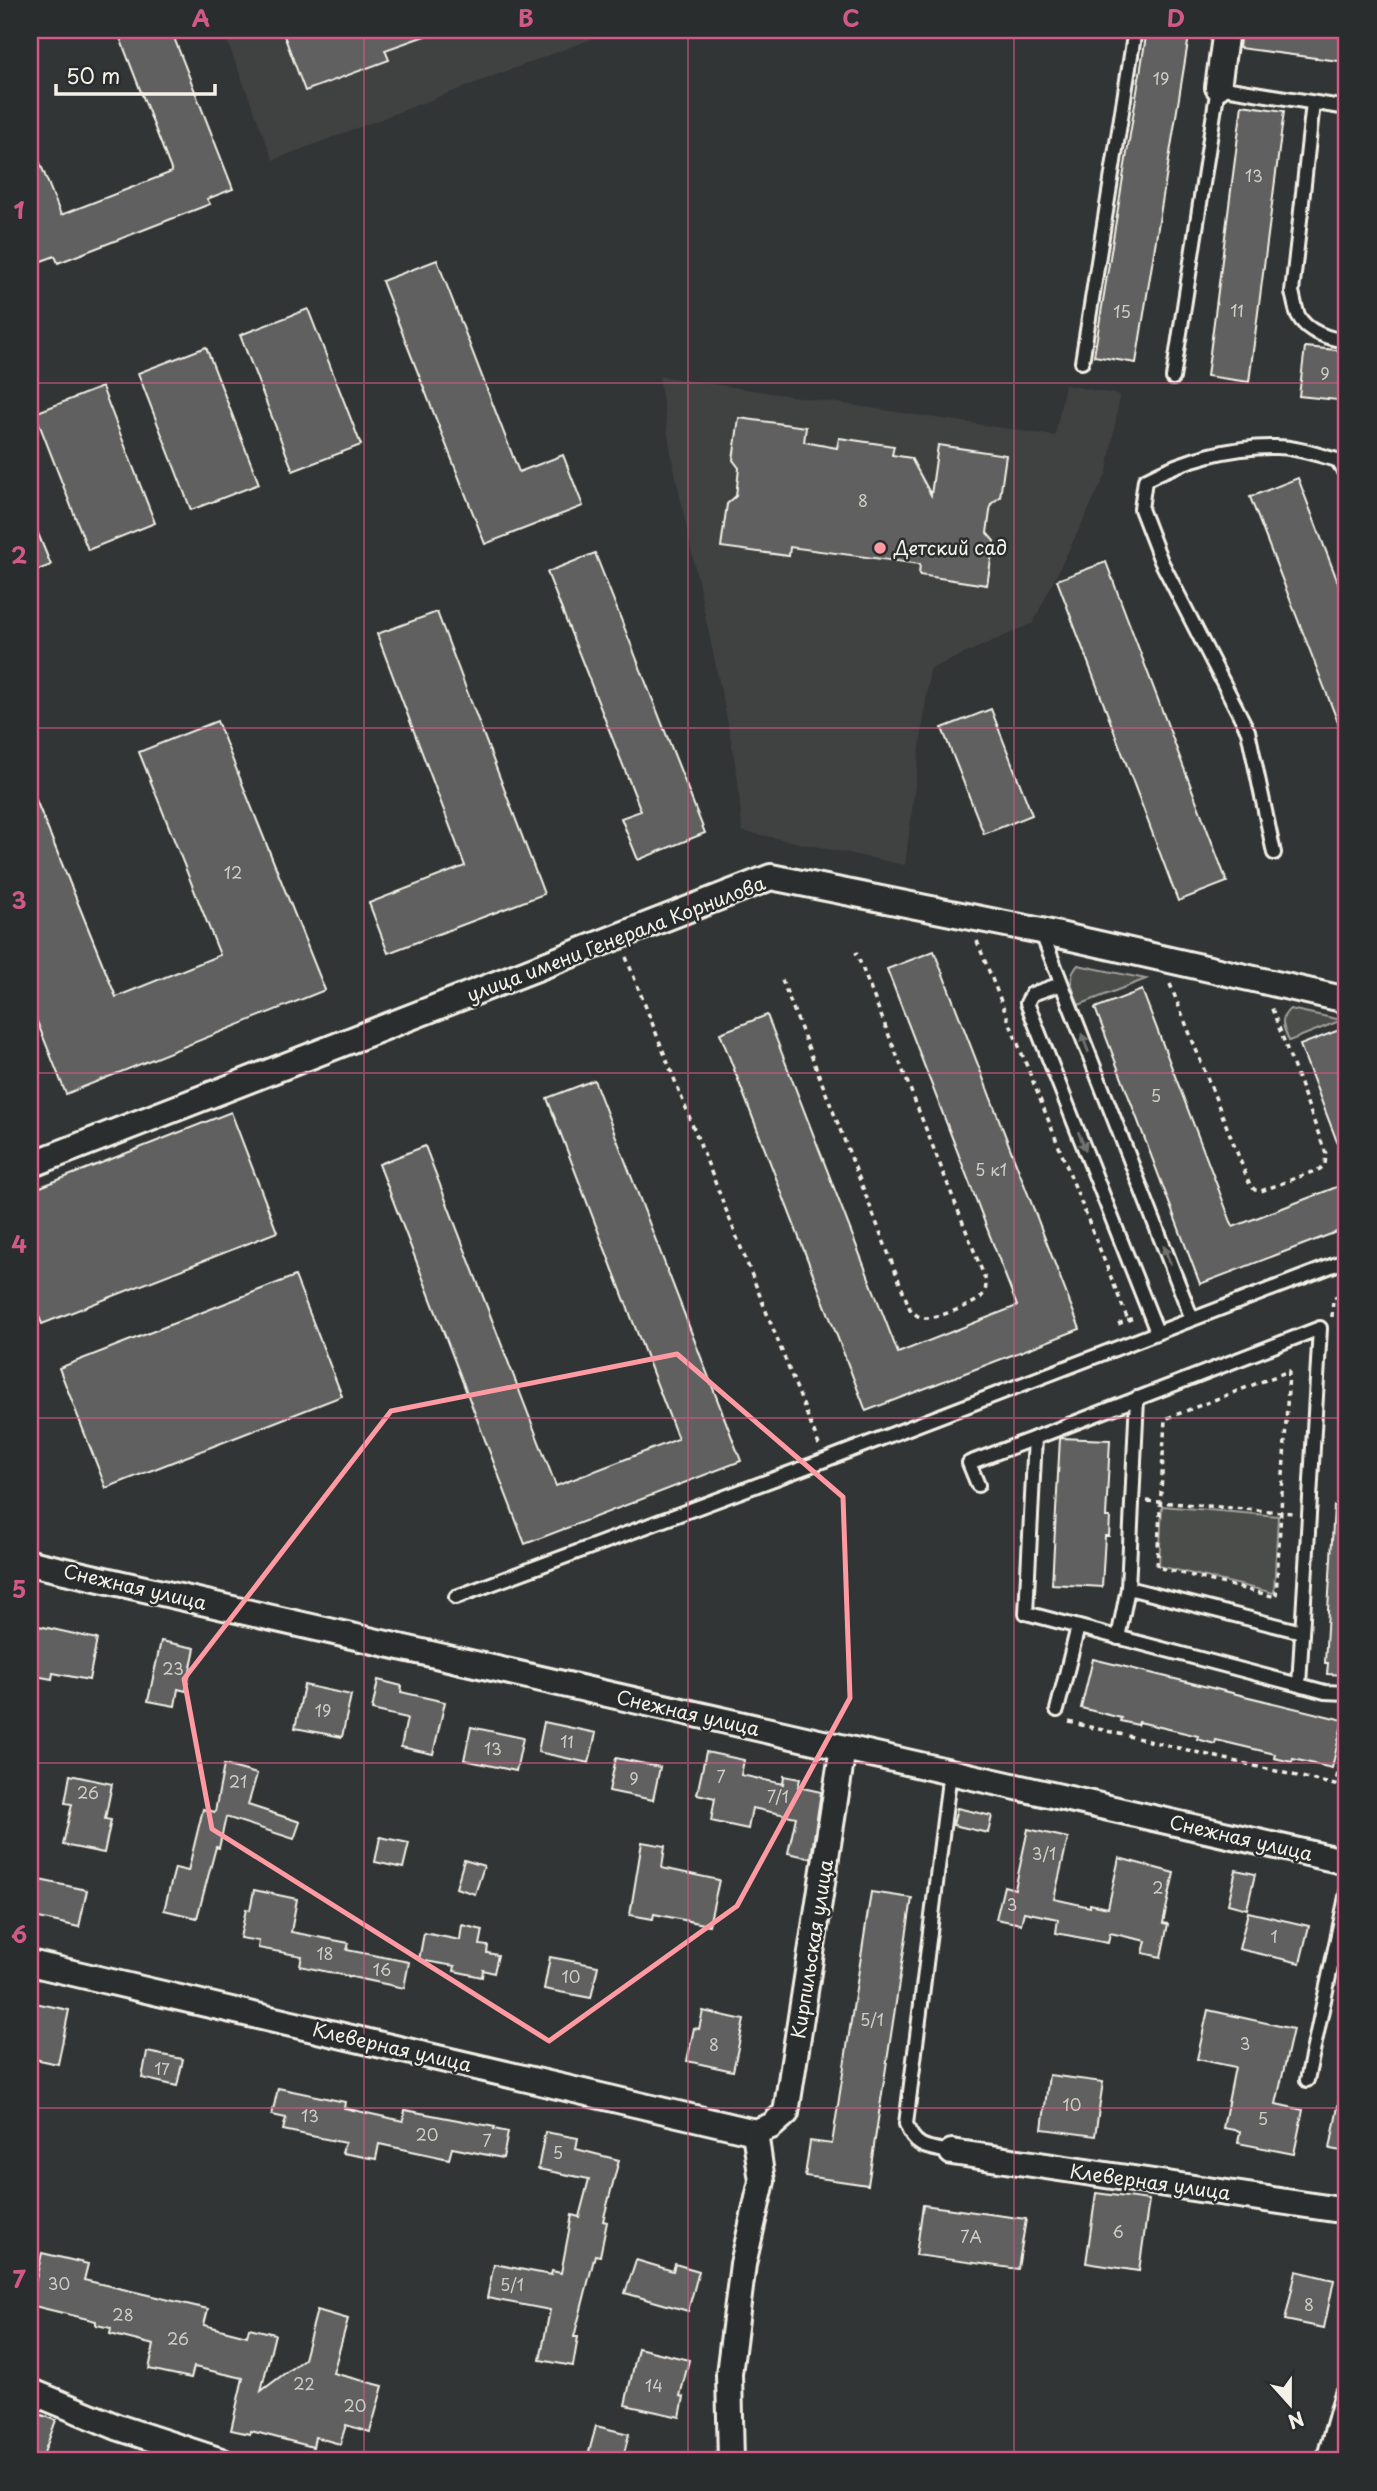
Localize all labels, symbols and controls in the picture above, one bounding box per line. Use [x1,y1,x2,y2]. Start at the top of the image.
text: A [192,0,210,35]
text: B [518,0,534,35]
text: C [842,0,860,35]
text: D [1167,0,1185,35]
scale bar [56,52,215,96]
text: 50 m [66,59,120,91]
house number: 19 [1153,66,1169,90]
house number: 13 [1245,163,1263,187]
text: 1 [14,192,25,227]
house number: 11 [1230,298,1244,322]
house number: 15 [1113,299,1131,323]
house number: 9 [1320,361,1330,385]
house number: 8 [858,488,868,512]
place label: Детский сад [893,533,1007,561]
text: 2 [11,537,27,572]
marker: Детский сад [872,540,888,556]
house number: 12 [224,860,242,884]
street label: улица имени Генерала Корнилова [462,868,769,1008]
text: 3 [11,882,27,917]
one-way arrow [1079,1033,1090,1054]
house number: 5 [1151,1083,1161,1107]
one-way arrow [1076,1131,1087,1152]
house number: 5 к1 [975,1157,1007,1181]
text: 4 [11,1226,27,1261]
one-way arrow [1161,1245,1172,1266]
street label: Снежная улица [61,1556,210,1616]
text: 5 [12,1571,26,1606]
house number: 23 [162,1656,184,1680]
street label: Снежная улица [614,1682,763,1742]
house number: 19 [315,1698,331,1722]
house number: 11 [560,1729,574,1753]
house number: 13 [484,1736,502,1760]
house number: 7 [716,1764,726,1788]
house number: 9 [629,1766,639,1790]
house number: 21 [229,1769,247,1793]
house number: 26 [77,1780,99,1804]
house number: 7/1 [767,1784,789,1808]
street label: Снежная улица [1167,1807,1316,1867]
house number: 3/1 [1032,1841,1056,1865]
street label: Кирпильская улица [783,1857,839,2041]
house number: 2 [1152,1875,1164,1899]
house number: 3 [1007,1892,1017,1916]
text: 6 [11,1916,27,1951]
house number: 1 [1270,1924,1278,1948]
house number: 18 [316,1941,334,1965]
house number: 16 [373,1957,391,1981]
house number: 10 [562,1964,580,1988]
house number: 5/1 [860,2007,884,2031]
street label: Клеверная улица [310,2014,475,2078]
house number: 3 [1240,2031,1250,2055]
house number: 8 [709,2032,719,2056]
house number: 17 [154,2056,170,2080]
house number: 10 [1063,2092,1081,2116]
house number: 13 [301,2103,319,2127]
house number: 5 [1258,2106,1268,2130]
house number: 20 [416,2122,438,2146]
house number: 7 [482,2128,492,2152]
house number: 5 [553,2140,563,2164]
street label: Клеверная улица [1068,2156,1233,2206]
house number: 6 [1112,2219,1124,2243]
house number: 7А [960,2224,982,2248]
text: 7 [12,2261,26,2296]
house number: 30 [48,2271,70,2295]
house number: 5/1 [500,2272,524,2296]
house number: 8 [1304,2292,1314,2316]
house number: 28 [112,2302,134,2326]
house number: 26 [167,2326,189,2350]
north arrow [1254,2368,1324,2438]
house number: 22 [293,2371,315,2395]
house number: 14 [645,2373,663,2397]
house number: 20 [344,2393,366,2417]
text: N [1284,2405,1308,2437]

